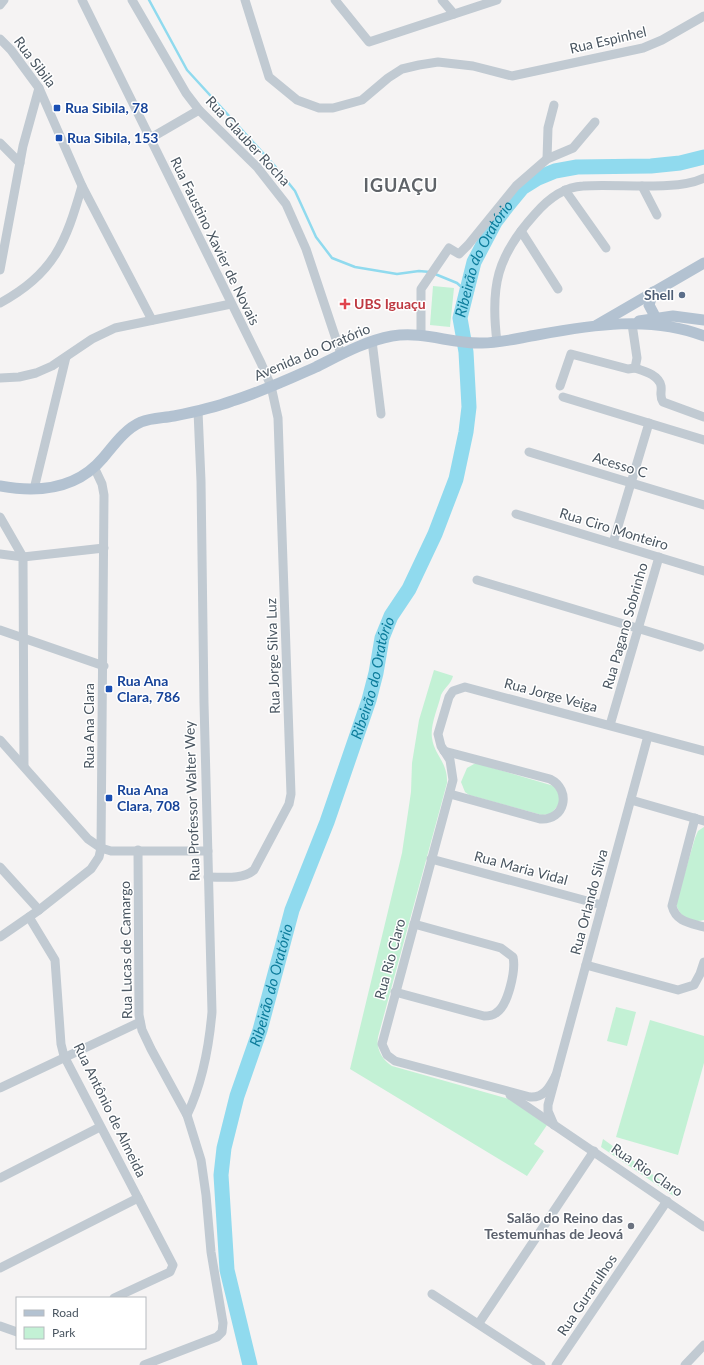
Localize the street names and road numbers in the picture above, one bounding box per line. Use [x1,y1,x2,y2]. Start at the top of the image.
street label: Rua Espinhel [568,22,648,57]
street label: Rua Sibila [11,33,60,90]
street label: Rua Glauber Rocha [202,92,294,189]
street label: Rua Faustino Xavier de Novais [167,154,264,328]
street label: Avenida do Oratório [251,319,372,384]
street label: Acesso C [591,448,650,481]
street label: Rua Ciro Monteiro [558,504,671,553]
street label: Rua Pagano Sobrinho [598,561,651,691]
street label: Rua Jorge Silva Luz [262,598,283,714]
street label: Rua Jorge Veiga [503,674,600,715]
street label: Rua Ana Clara [80,683,97,769]
street label: Rua Professor Walter Wey [180,720,203,882]
street label: Rua Maria Vidal [473,847,570,888]
street label: Rua Orlando Silva [566,847,611,957]
street label: Rua Lucas de Camargo [116,881,135,1019]
street label: Rua Rio Claro [371,917,408,1001]
street label: Rua Antônio de Almeida [71,1040,150,1180]
street label: Rua Rio Claro [608,1139,686,1200]
street label: Rua Gurarulhos [553,1251,620,1339]

